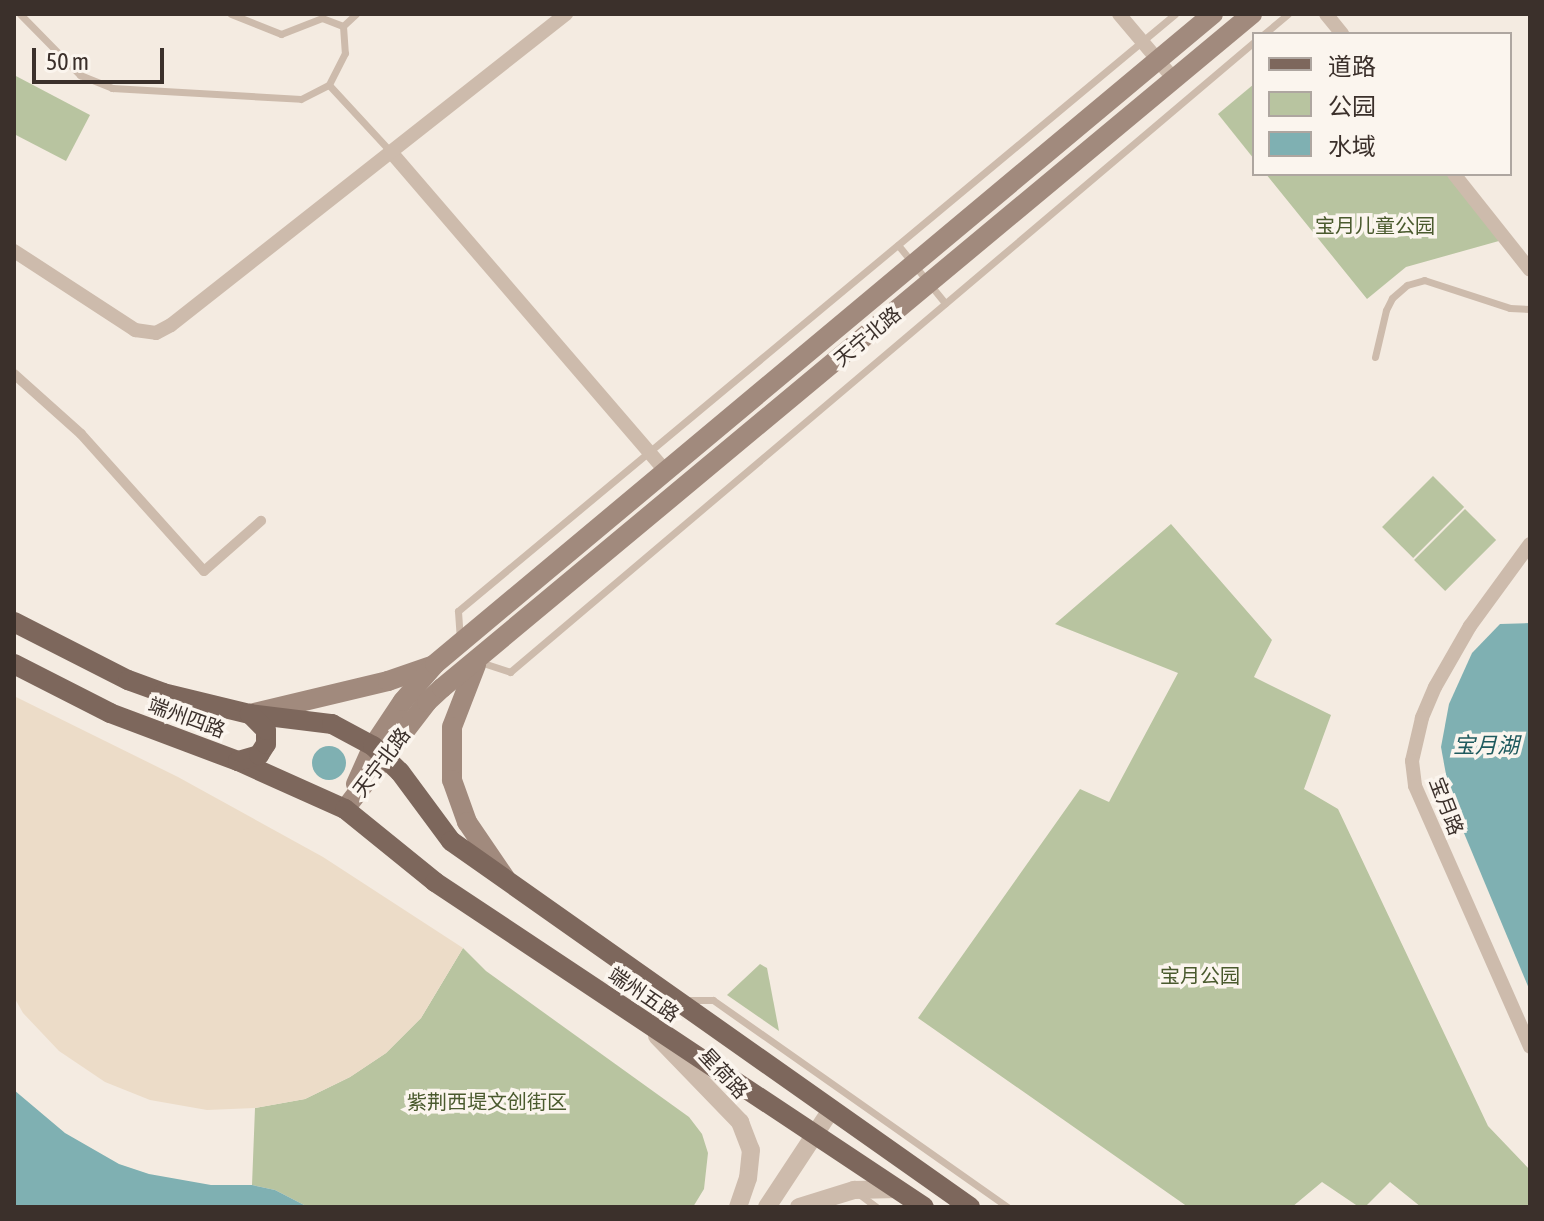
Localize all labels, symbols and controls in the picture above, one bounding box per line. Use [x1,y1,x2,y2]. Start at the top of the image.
scale bar [36,32,168,82]
legend [1252,32,1512,176]
text: 50 m [46,48,89,75]
text: 道路 [1328,53,1376,80]
text: 公园 [1328,93,1376,120]
text: 水域 [1328,133,1376,160]
park label: 宝月儿童公园 [1315,213,1435,237]
street label: 天宁北路 [829,301,905,371]
street label: 端州四路 [145,692,229,742]
street label: 天宁北路 [347,723,415,801]
water label: 宝月湖 [1453,733,1519,759]
street label: 宝月路 [1425,774,1469,838]
street label: 端州五路 [604,962,684,1026]
park label: 宝月公园 [1160,963,1240,987]
street label: 星荷路 [695,1043,753,1103]
park label: 紫荆西堤文创街区 [407,1089,567,1113]

